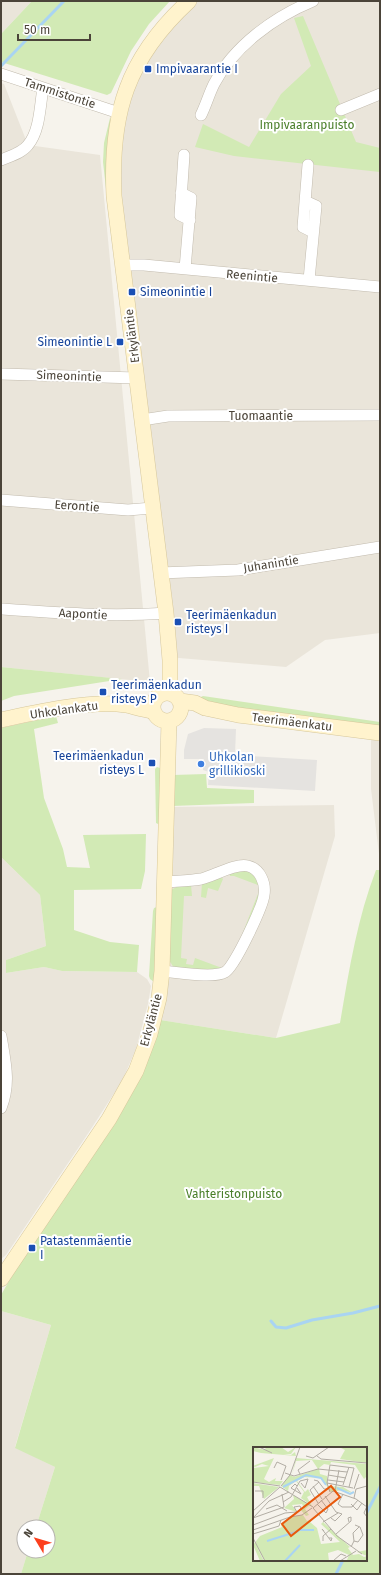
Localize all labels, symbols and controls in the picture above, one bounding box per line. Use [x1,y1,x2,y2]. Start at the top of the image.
scale bar [18,16,90,42]
text: 50 m [24,23,50,37]
place label: Impivaarantie I [156,62,238,76]
marker: Impivaarantie I [143,64,153,74]
street label: Tammistontie [23,75,97,111]
park label: Impivaaranpuisto [259,118,355,132]
street label: Reenintie [226,267,278,285]
place label: Simeonintie I [140,285,212,299]
marker: Simeonintie I [127,287,137,297]
street label: Erkyläntie [122,308,142,364]
place label: Simeonintie L [37,335,112,349]
marker: Simeonintie L [115,337,125,347]
street label: Simeonintie [36,368,102,384]
street label: Tuomaantie [229,409,293,423]
street label: Eerontie [54,497,100,515]
street label: Juhanintie [242,553,300,575]
street label: Aapontie [58,606,108,622]
place label: Teerimäenkadun risteys I [186,608,277,636]
marker: Teerimäenkadun risteys I [173,617,183,627]
place label: Teerimäenkadun risteys P [111,678,202,706]
marker: Teerimäenkadun risteys P [98,687,108,697]
street label: Uhkolankatu [29,698,99,722]
street label: Teerimäenkatu [251,710,333,734]
place label: Teerimäenkadun risteys L [53,749,144,777]
place label: Uhkolan grillikioski [209,750,265,778]
marker: Teerimäenkadun risteys L [147,758,157,768]
marker: Uhkolan grillikioski [196,759,206,769]
street label: Erkyläntie [137,992,165,1048]
park label: Vahteristonpuisto [186,1187,282,1201]
place label: Patastenmäentie I [40,1234,131,1262]
marker: Patastenmäentie I [27,1243,37,1253]
inset map [253,1447,367,1561]
north arrow [16,1519,56,1559]
text: N [21,1526,36,1540]

